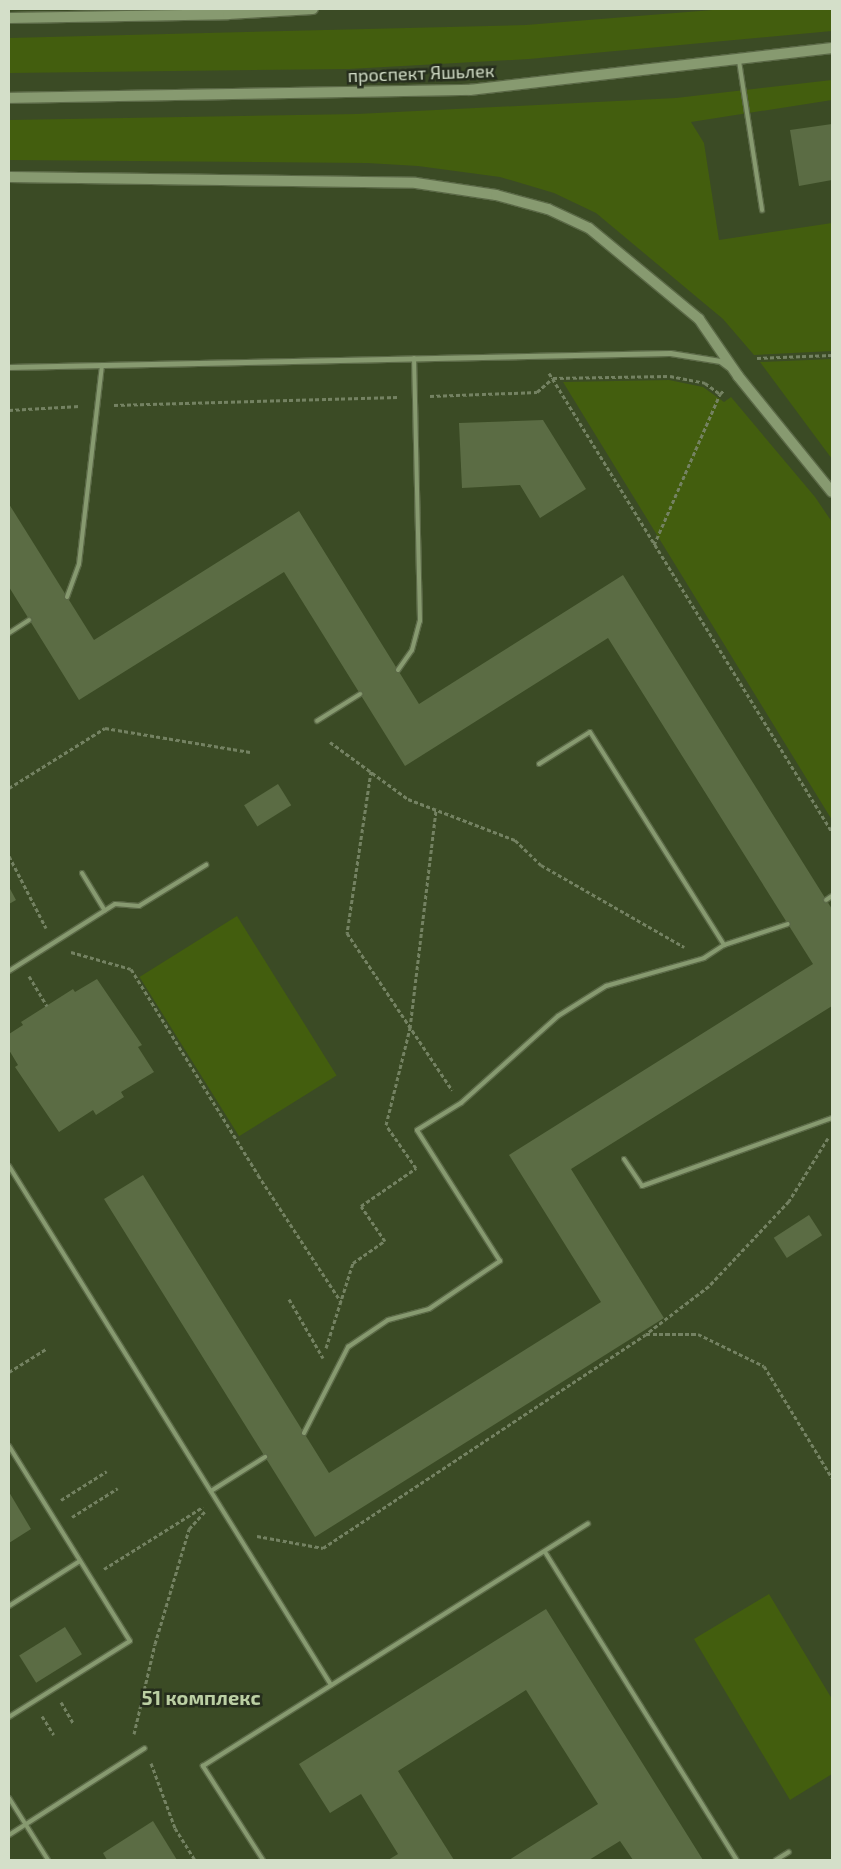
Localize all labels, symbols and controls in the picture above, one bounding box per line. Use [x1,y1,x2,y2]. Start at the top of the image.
street label: проспект Яшьлек [347,60,495,86]
district label: 51 комплекс [141,1685,261,1709]

